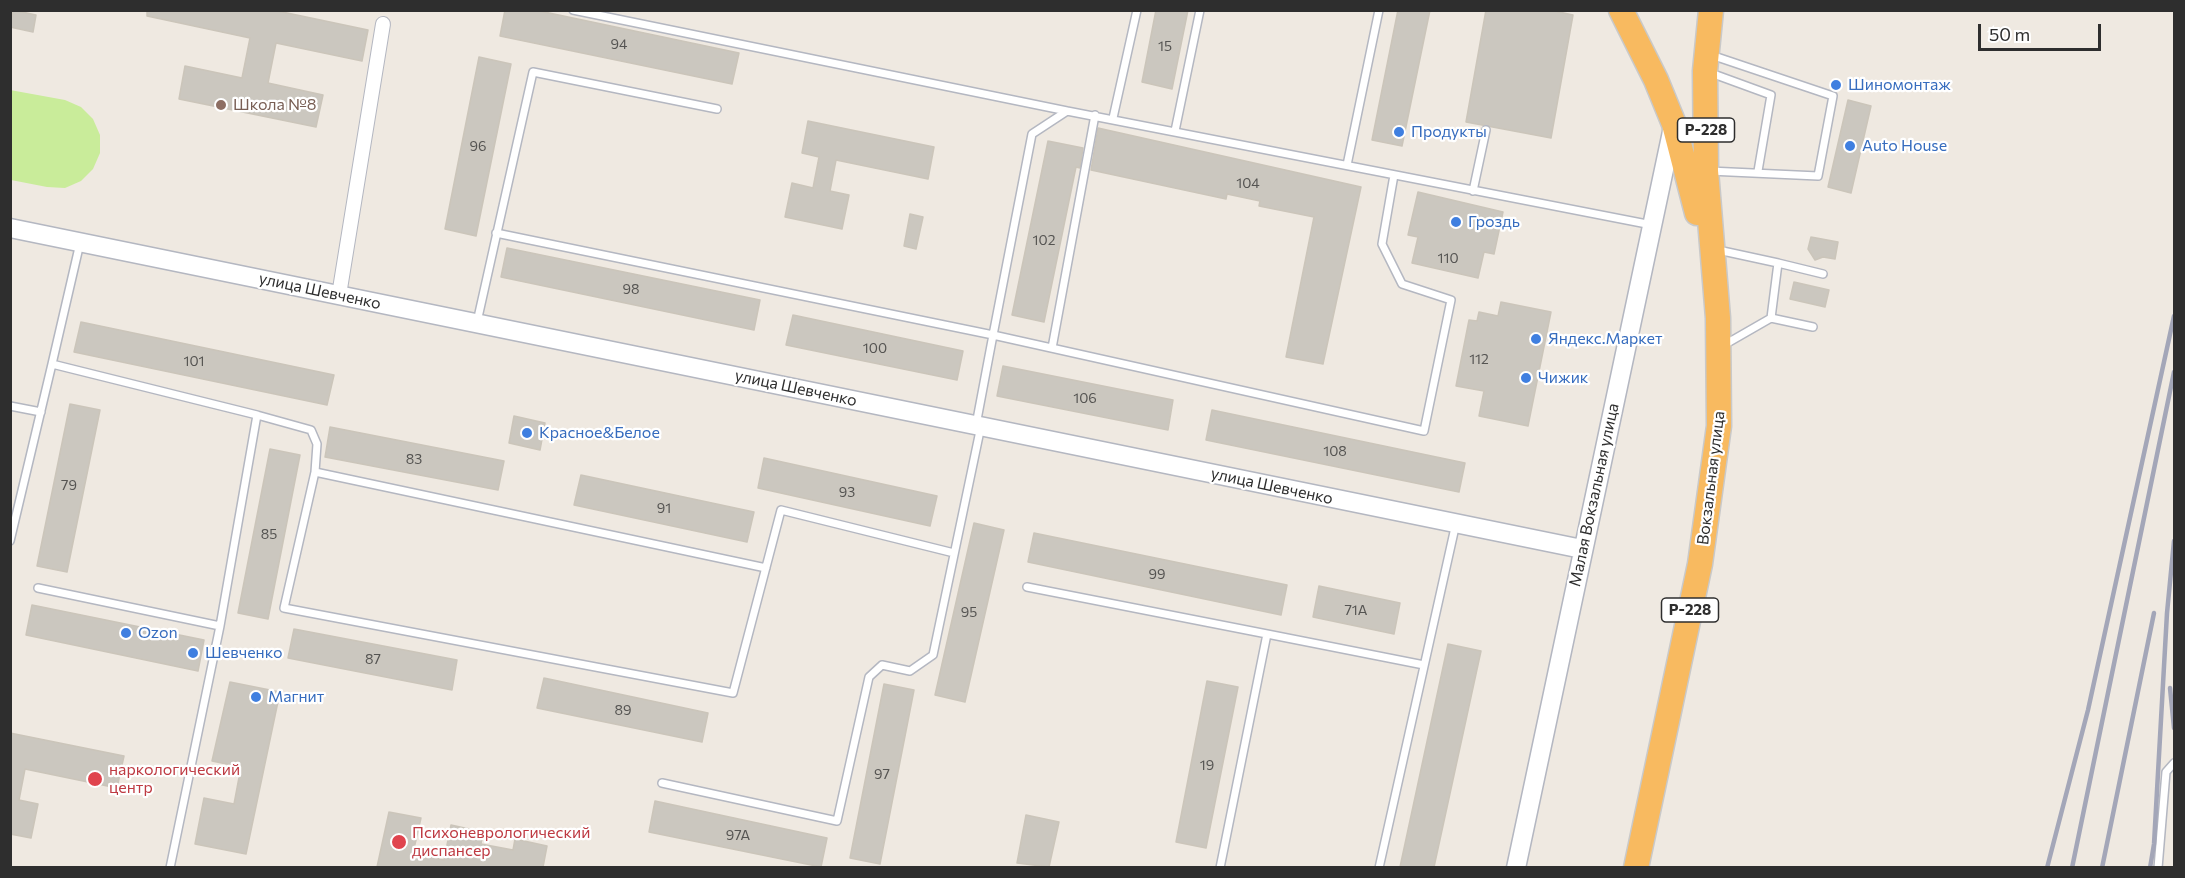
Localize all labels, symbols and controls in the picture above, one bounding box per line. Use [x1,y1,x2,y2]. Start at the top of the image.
scale bar [1981,12,2104,50]
text: 50 m [1989,23,2030,45]
house number: 94 [611,36,627,52]
house number: 15 [1158,38,1172,54]
place label: Шиномонтаж [1848,75,1951,95]
marker: Шиномонтаж [1829,78,1843,92]
place label: Школа №8 [233,95,316,115]
marker: Школа №8 [214,98,228,112]
road number: Р-228 [1678,118,1734,142]
place label: Продукты [1411,122,1487,142]
marker: Продукты [1392,125,1406,139]
place label: Auto House [1862,136,1947,156]
house number: 96 [470,138,486,154]
marker: Auto House [1843,139,1857,153]
house number: 104 [1236,175,1260,191]
place label: Гроздь [1468,212,1520,232]
marker: Гроздь [1449,215,1463,229]
house number: 102 [1033,232,1055,248]
house number: 110 [1437,250,1459,266]
street label: улица Шевченко [257,269,383,313]
house number: 98 [623,281,639,297]
place label: Яндекс.Маркет [1548,329,1662,349]
marker: Яндекс.Маркет [1529,332,1543,346]
house number: 100 [863,340,887,356]
house number: 112 [1469,351,1489,367]
house number: 101 [183,353,205,369]
street label: улица Шевченко [733,366,859,410]
place label: Чижик [1538,368,1588,388]
marker: Чижик [1519,371,1533,385]
house number: 106 [1073,390,1097,406]
street label: Малая Вокзальная улица [1565,402,1623,588]
street label: Вокзальная улица [1693,410,1729,546]
place label: Красное&Белое [539,423,660,443]
marker: Красное&Белое [520,426,534,440]
house number: 108 [1323,443,1347,459]
house number: 83 [406,451,422,467]
street label: улица Шевченко [1209,464,1335,508]
house number: 79 [61,477,77,493]
house number: 93 [839,484,855,500]
house number: 91 [657,500,671,516]
house number: 85 [261,526,277,542]
house number: 99 [1149,566,1165,582]
road number: Р-228 [1662,598,1718,622]
house number: 71А [1344,602,1368,618]
house number: 95 [961,604,977,620]
place label: Ozon [138,623,178,643]
marker: Ozon [119,626,133,640]
place label: Шевченко [205,643,282,663]
marker: Шевченко [186,646,200,660]
house number: 87 [365,651,381,667]
place label: Магнит [268,687,324,707]
marker: Магнит [249,690,263,704]
house number: 89 [615,702,631,718]
house number: 19 [1200,757,1214,773]
place label: наркологический центр [109,760,240,798]
house number: 97 [874,766,890,782]
marker: наркологический центр [86,770,104,788]
place label: Психоневрологический диспансер [412,823,590,861]
house number: 97А [726,827,750,843]
marker: Психоневрологический диспансер [390,833,408,851]

